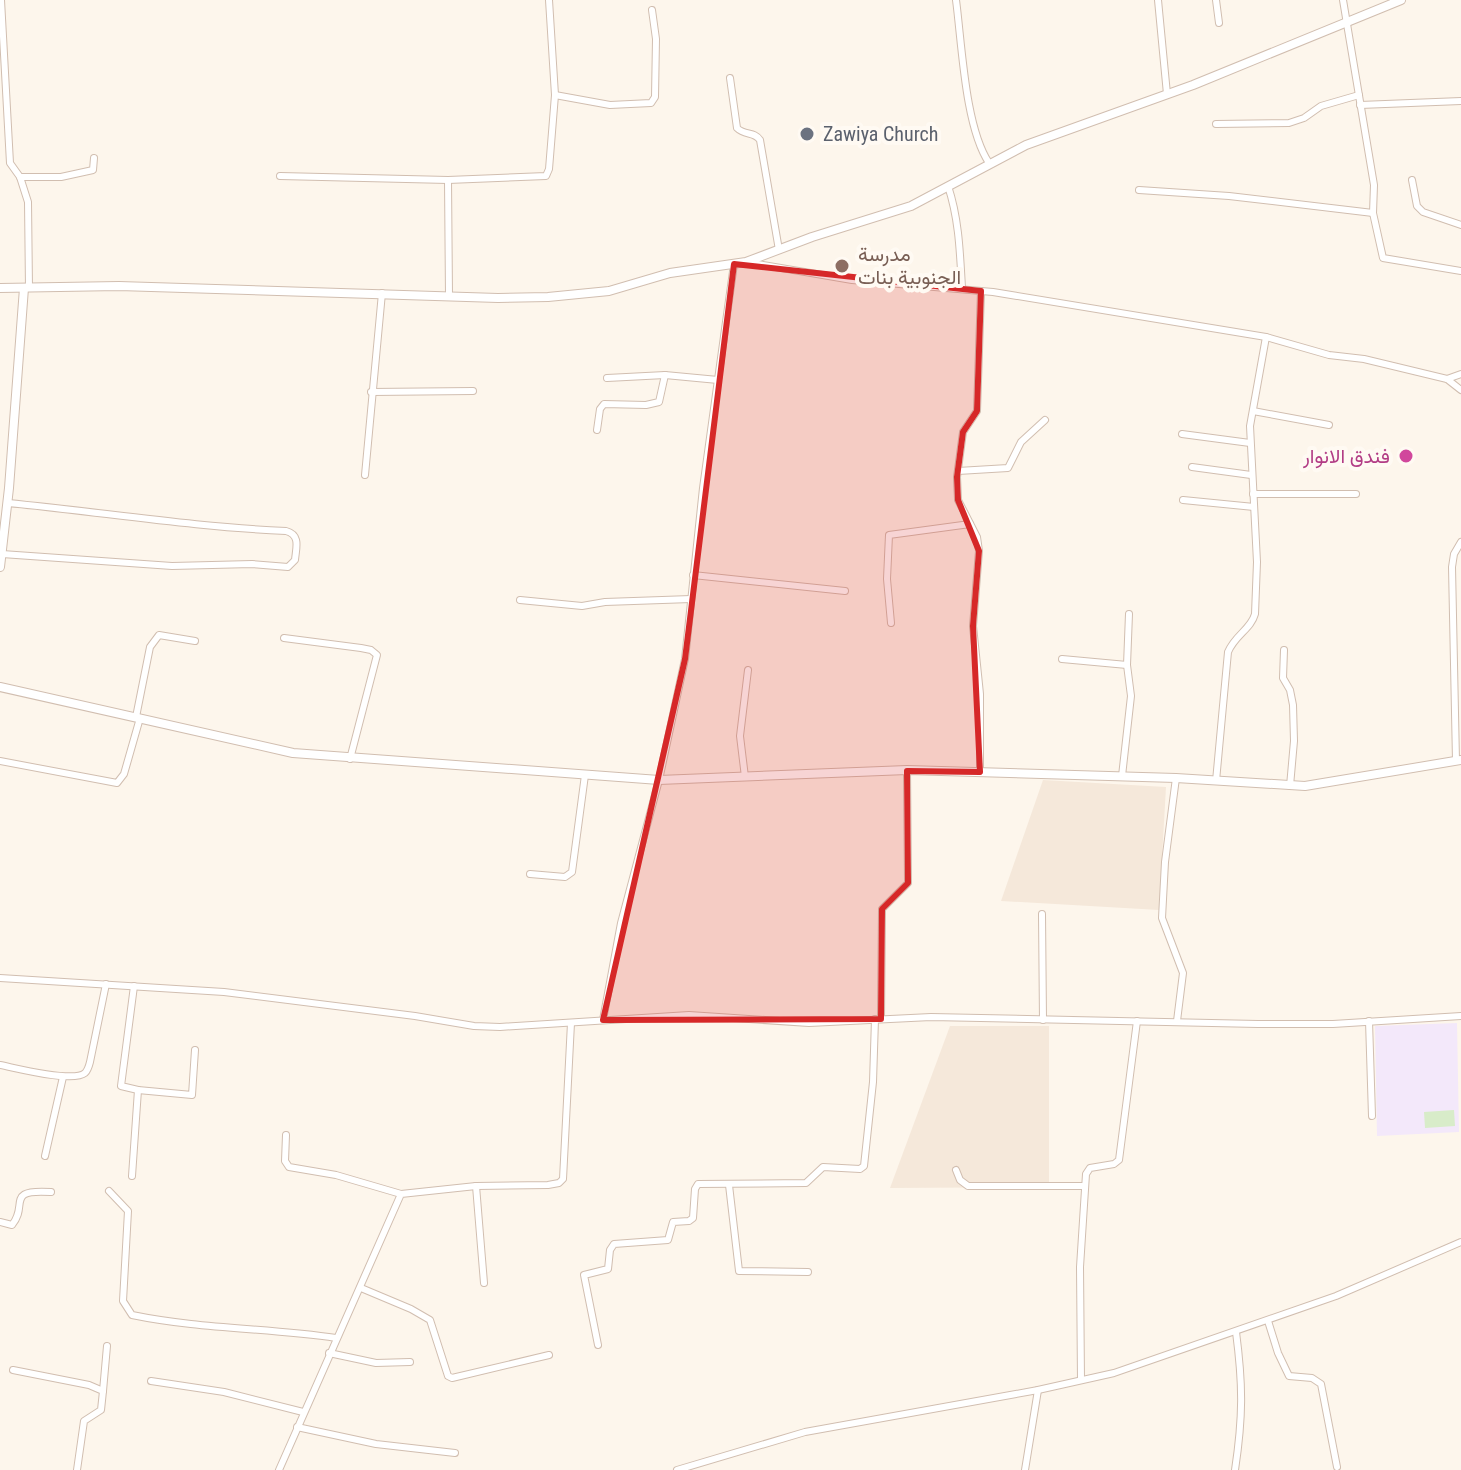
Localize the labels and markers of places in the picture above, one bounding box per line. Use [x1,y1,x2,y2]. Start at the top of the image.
place label: Zawiya Church [823,122,938,146]
marker: Zawiya Church [798,125,816,143]
place label: مدرسة الجنوبية بنات [858,242,961,290]
marker: مدرسة الجنوبية بنات [833,257,851,275]
place label: فندق الانوار [1302,444,1390,469]
marker: فندق الانوار [1397,447,1415,465]

